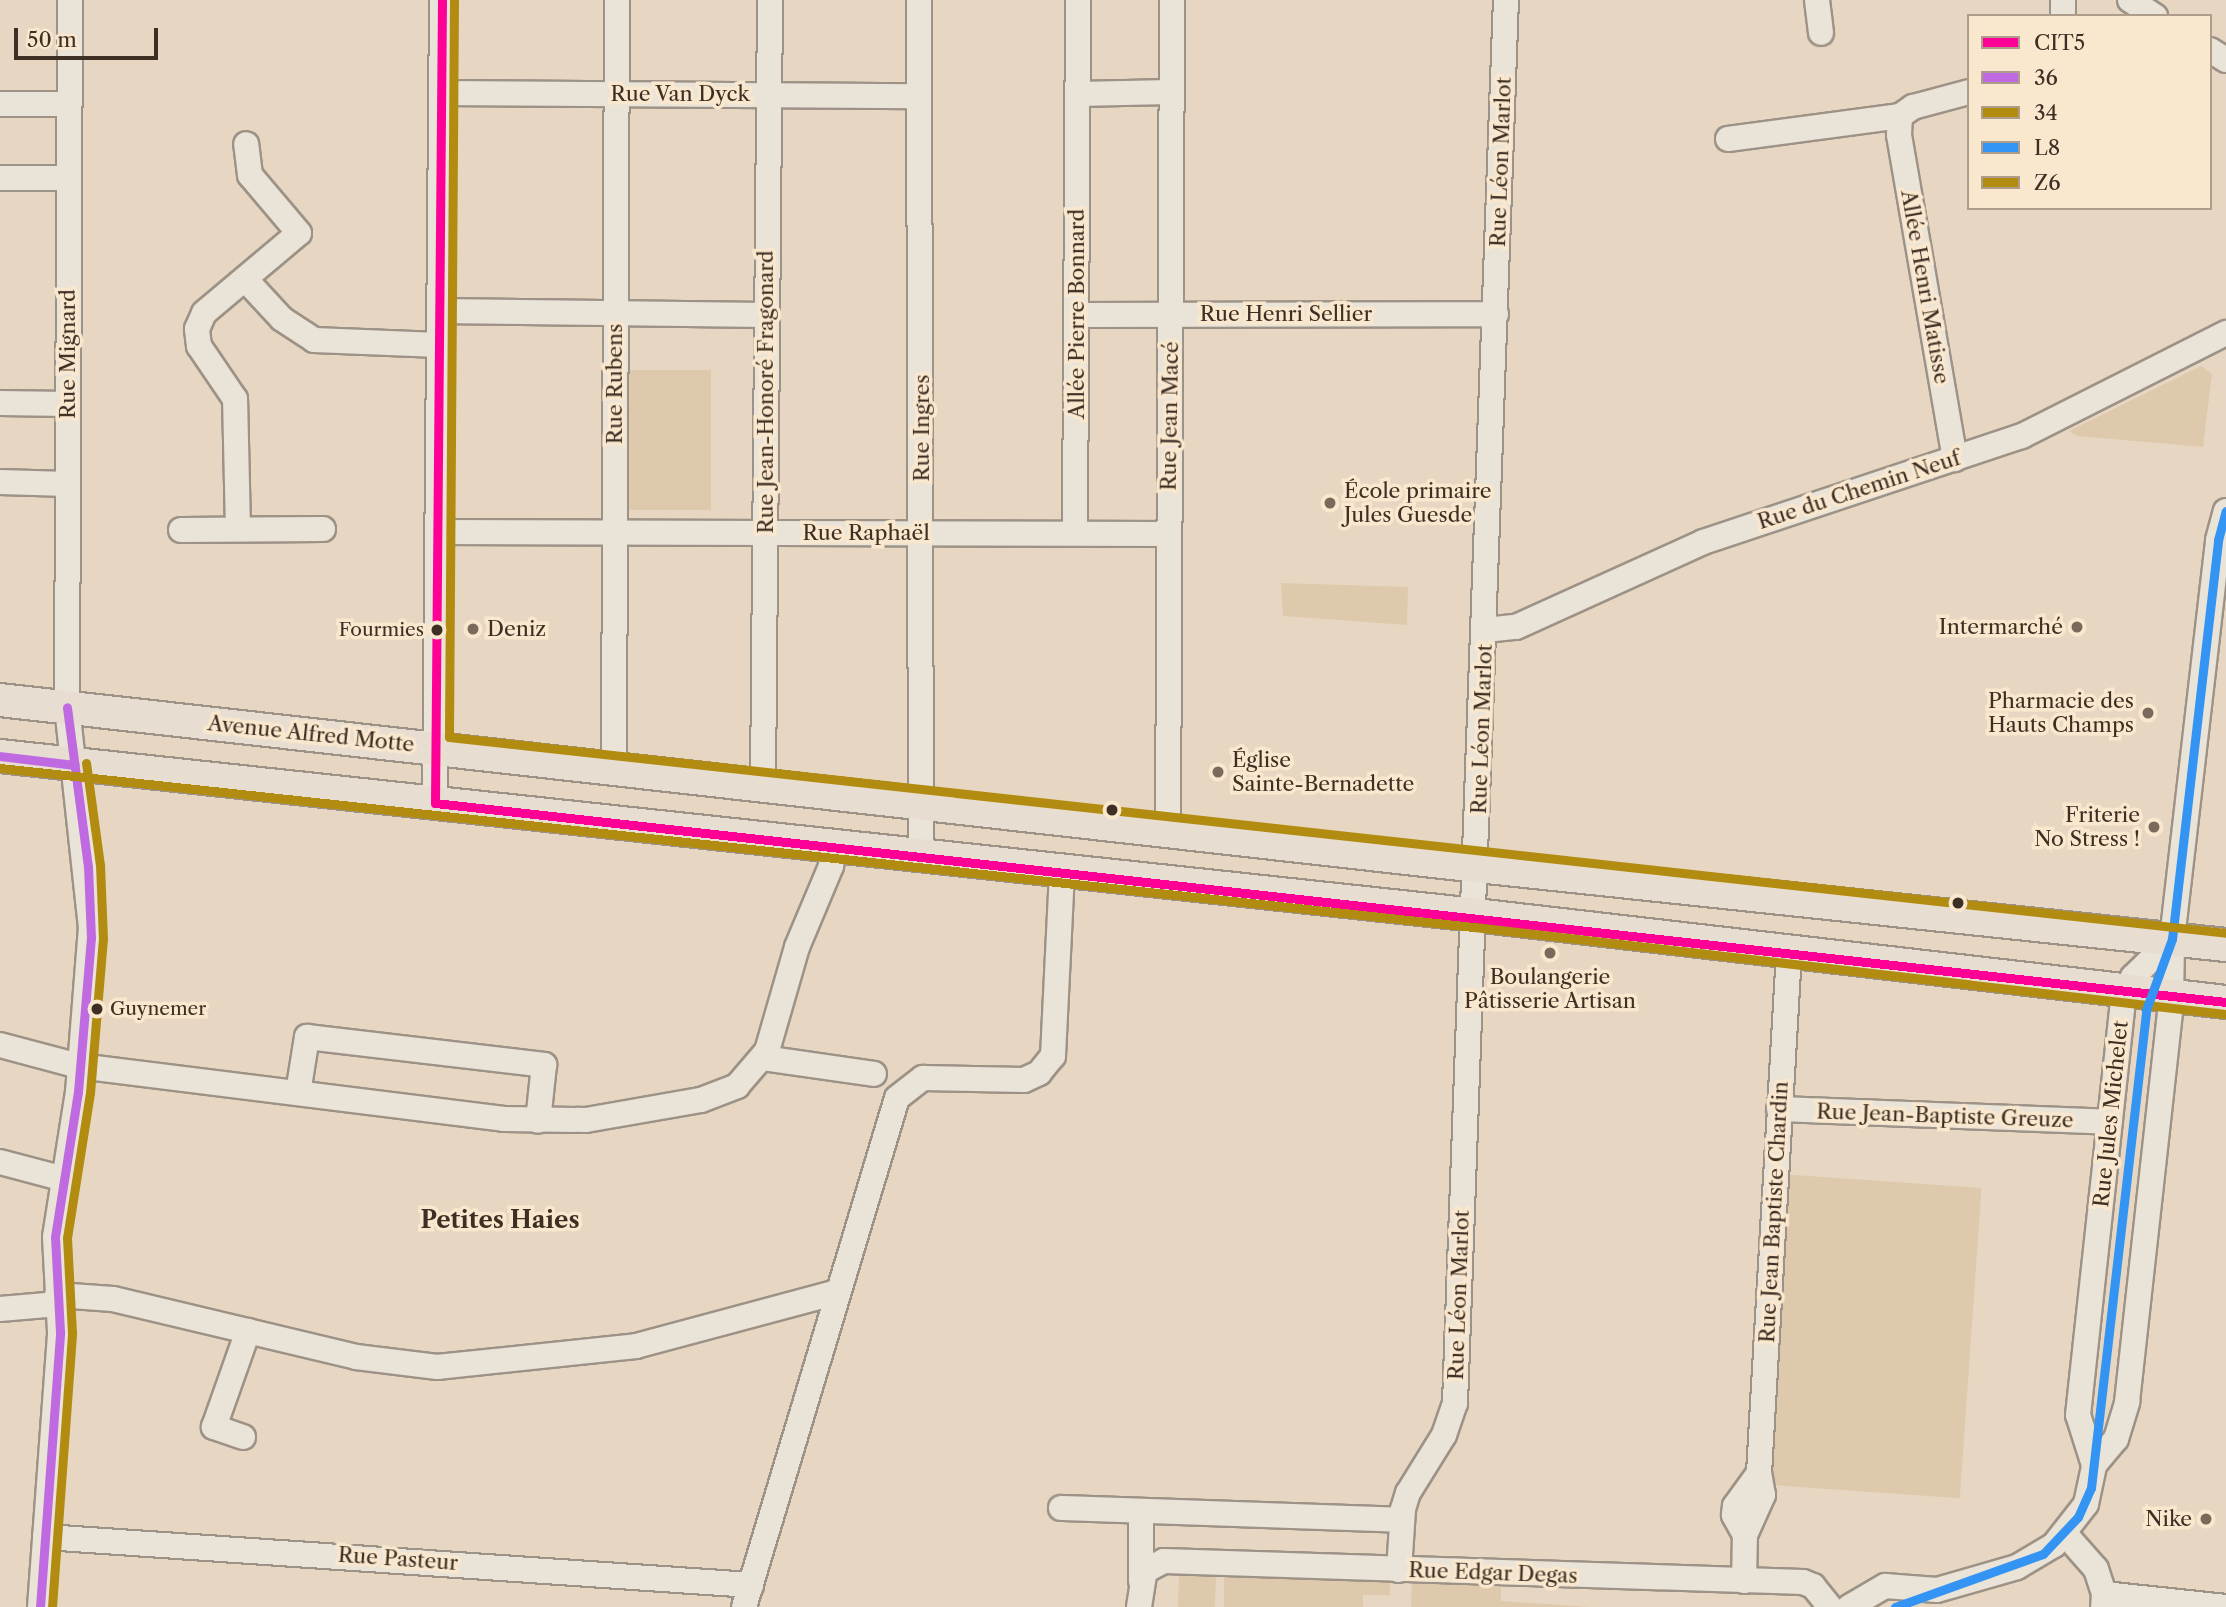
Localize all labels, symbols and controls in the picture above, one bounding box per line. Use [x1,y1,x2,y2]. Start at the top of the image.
scale bar [18,14,161,58]
legend [1967,14,2212,210]
text: 50 m [27,27,77,52]
text: CIT5 [2034,30,2085,55]
text: 36 [2034,65,2058,90]
street label: Rue Léon Marlot [1485,76,1517,248]
street label: Rue Van Dyck [610,81,750,107]
text: 34 [2034,100,2058,125]
text: L8 [2034,135,2060,160]
text: Z6 [2034,170,2061,195]
street label: Allée Henri Matisse [1896,188,1954,386]
street label: Allée Pierre Bonnard [1064,209,1090,419]
street label: Rue Jean-Honoré Fragonard [753,250,779,534]
street label: Rue Mignard [55,289,81,419]
street label: Rue Henri Sellier [1200,301,1372,327]
street label: Rue Rubens [602,324,628,444]
street label: Rue Jean Macé [1156,341,1184,491]
street label: Rue Ingres [909,374,935,482]
street label: Rue du Chemin Neuf [1754,445,1964,535]
place label: École primaire Jules Guesde [1344,478,1492,528]
marker: École primaire Jules Guesde [1322,495,1338,511]
street label: Rue Raphaël [802,520,930,546]
place label: Intermarché [1939,614,2063,640]
place label: Deniz [487,616,546,642]
place label: Fourmies [339,619,424,641]
marker: Intermarché [2069,619,2085,635]
marker: Deniz [465,621,481,637]
marker: Fourmies [430,623,444,637]
street label: Rue Léon Marlot [1466,643,1498,815]
place label: Pharmacie des Hauts Champs [1988,688,2134,738]
marker: Pharmacie des Hauts Champs [2140,705,2156,721]
street label: Avenue Alfred Motte [206,711,416,757]
place label: Église Sainte-Bernadette [1232,747,1414,797]
marker: Église Sainte-Bernadette [1210,764,1226,780]
place label: Friterie No Stress ! [2034,802,2140,852]
unlabelled marker [1105,803,1119,817]
marker: Friterie No Stress ! [2146,819,2162,835]
unlabelled marker [1951,896,1965,910]
marker: Boulangerie Pâtisserie Artisan [1542,945,1558,961]
place label: Boulangerie Pâtisserie Artisan [1464,964,1636,1014]
place label: Guynemer [110,998,206,1020]
marker: Guynemer [90,1002,104,1016]
street label: Rue Jules Michelet [2089,1019,2133,1209]
street label: Rue Jean Baptiste Chardin [1755,1081,1793,1343]
street label: Rue Jean-Baptiste Greuze [1816,1099,2074,1133]
district label: Petites Haies [420,1206,580,1234]
street label: Rue Léon Marlot [1443,1209,1475,1381]
place label: Nike [2145,1506,2192,1532]
marker: Nike [2198,1511,2214,1527]
street label: Rue Pasteur [337,1542,459,1576]
street label: Rue Edgar Degas [1408,1557,1578,1589]

